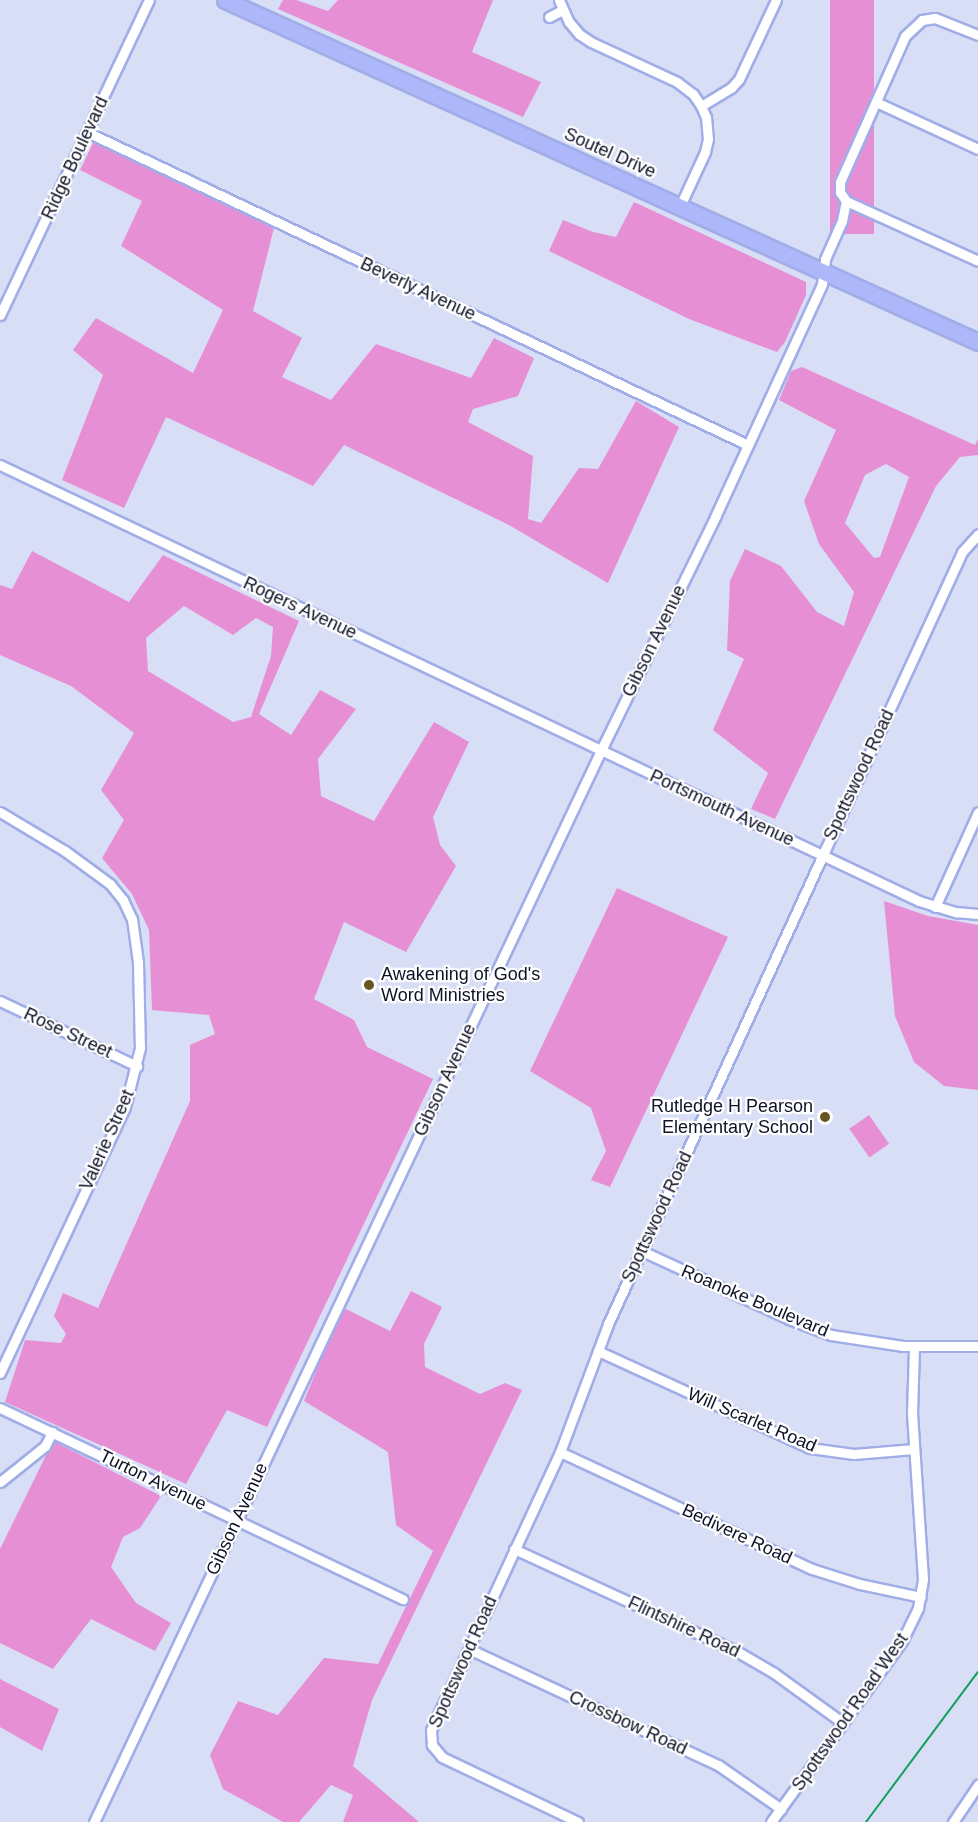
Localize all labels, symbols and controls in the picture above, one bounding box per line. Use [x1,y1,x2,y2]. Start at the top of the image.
street label: Ridge Boulevard [37,93,113,223]
street label: Soutel Drive [561,123,659,183]
street label: Beverly Avenue [356,253,480,325]
street label: Rogers Avenue [239,572,361,644]
street label: Gibson Avenue [617,581,691,701]
street label: Spottswood Road [819,706,899,844]
street label: Portsmouth Avenue [646,765,798,851]
place label: Awakening of God's Word Ministries [381,964,540,1006]
marker: Awakening of God's Word Ministries [362,978,376,992]
street label: Rose Street [20,1003,116,1063]
street label: Gibson Avenue [409,1020,481,1140]
street label: Valerie Street [75,1086,139,1194]
place label: Rutledge H Pearson Elementary School [651,1096,813,1138]
marker: Rutledge H Pearson Elementary School [818,1110,832,1124]
street label: Spottswood Road [617,1148,697,1286]
street label: Roanoke Boulevard [678,1260,832,1342]
street label: Will Scarlet Road [684,1383,820,1457]
street label: Turton Avenue [96,1445,210,1515]
street label: Gibson Avenue [201,1459,273,1579]
street label: Bedivere Road [678,1499,796,1569]
street label: Flintshire Road [625,1592,743,1662]
street label: Spottswood Road [424,1593,502,1731]
street label: Spottswood Road West [787,1629,913,1795]
street label: Crossbow Road [565,1686,691,1760]

